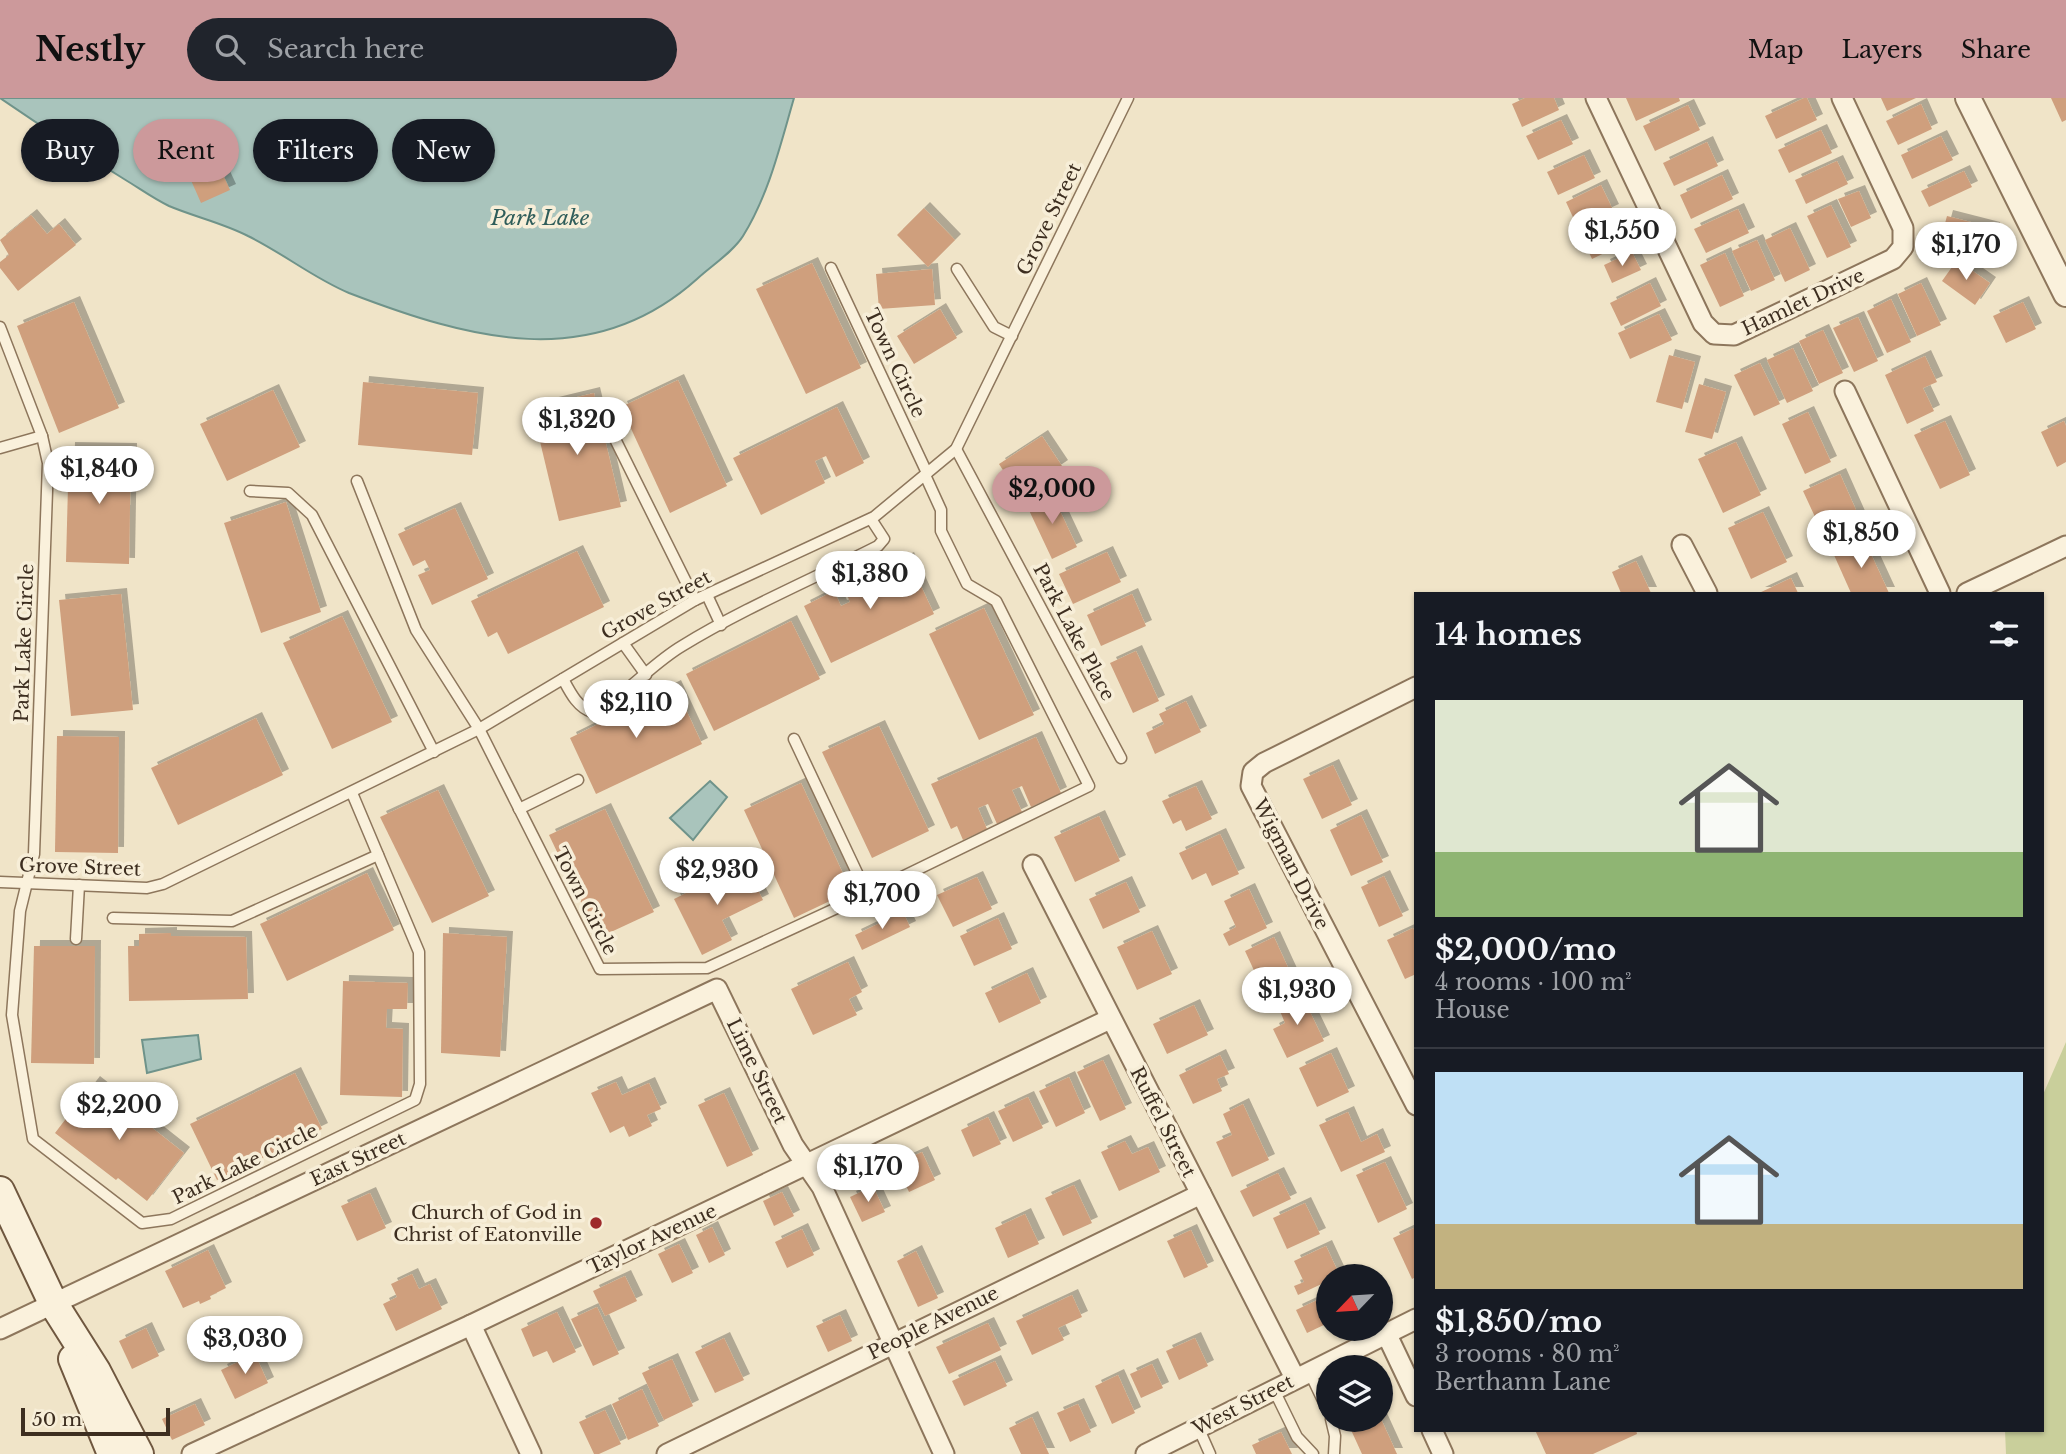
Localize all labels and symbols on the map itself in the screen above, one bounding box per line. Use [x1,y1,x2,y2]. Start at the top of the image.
street label: Grove Street [1012,158,1086,279]
water label: Park Lake [490,205,590,231]
pin: $1,550 [1565,208,1679,268]
pin: $1,170 [1909,222,2023,282]
street label: Hamlet Drive [1738,264,1868,340]
street label: Town Circle [860,305,930,421]
pin: $1,320 [520,398,634,457]
pin: $1,840 [42,446,156,506]
pin: $2,000 [995,466,1109,526]
pin: $1,850 [1804,510,1918,570]
pin: $1,380 [813,552,927,611]
street label: Park Lake Place [1028,560,1120,704]
street label: Park Lake Circle [10,563,38,723]
street label: Grove Street [597,565,716,645]
pin: $2,110 [579,680,693,740]
street label: Wigman Drive [1248,794,1334,933]
street label: Town Circle [548,843,622,959]
pin: $2,930 [660,848,774,907]
street label: Grove Street [19,853,142,881]
pin: $1,700 [825,872,939,931]
pin: $1,930 [1240,968,1354,1027]
street label: Lime Street [722,1015,793,1128]
street label: Ruffel Street [1125,1063,1201,1182]
pin: $2,200 [62,1082,176,1142]
street label: Park Lake Circle [169,1119,321,1209]
street label: East Street [307,1127,410,1191]
pin: $1,170 [811,1144,925,1204]
street label: Taylor Avenue [584,1199,720,1279]
place label: Church of God in Christ of Eatonville [393,1201,582,1246]
marker: Church of God in Christ of Eatonville [588,1215,604,1231]
north arrow [1316,1264,1393,1340]
street label: People Avenue [864,1281,1002,1365]
pin: $3,030 [188,1316,302,1376]
street label: West Street [1188,1369,1298,1441]
scale bar [21,1405,170,1437]

